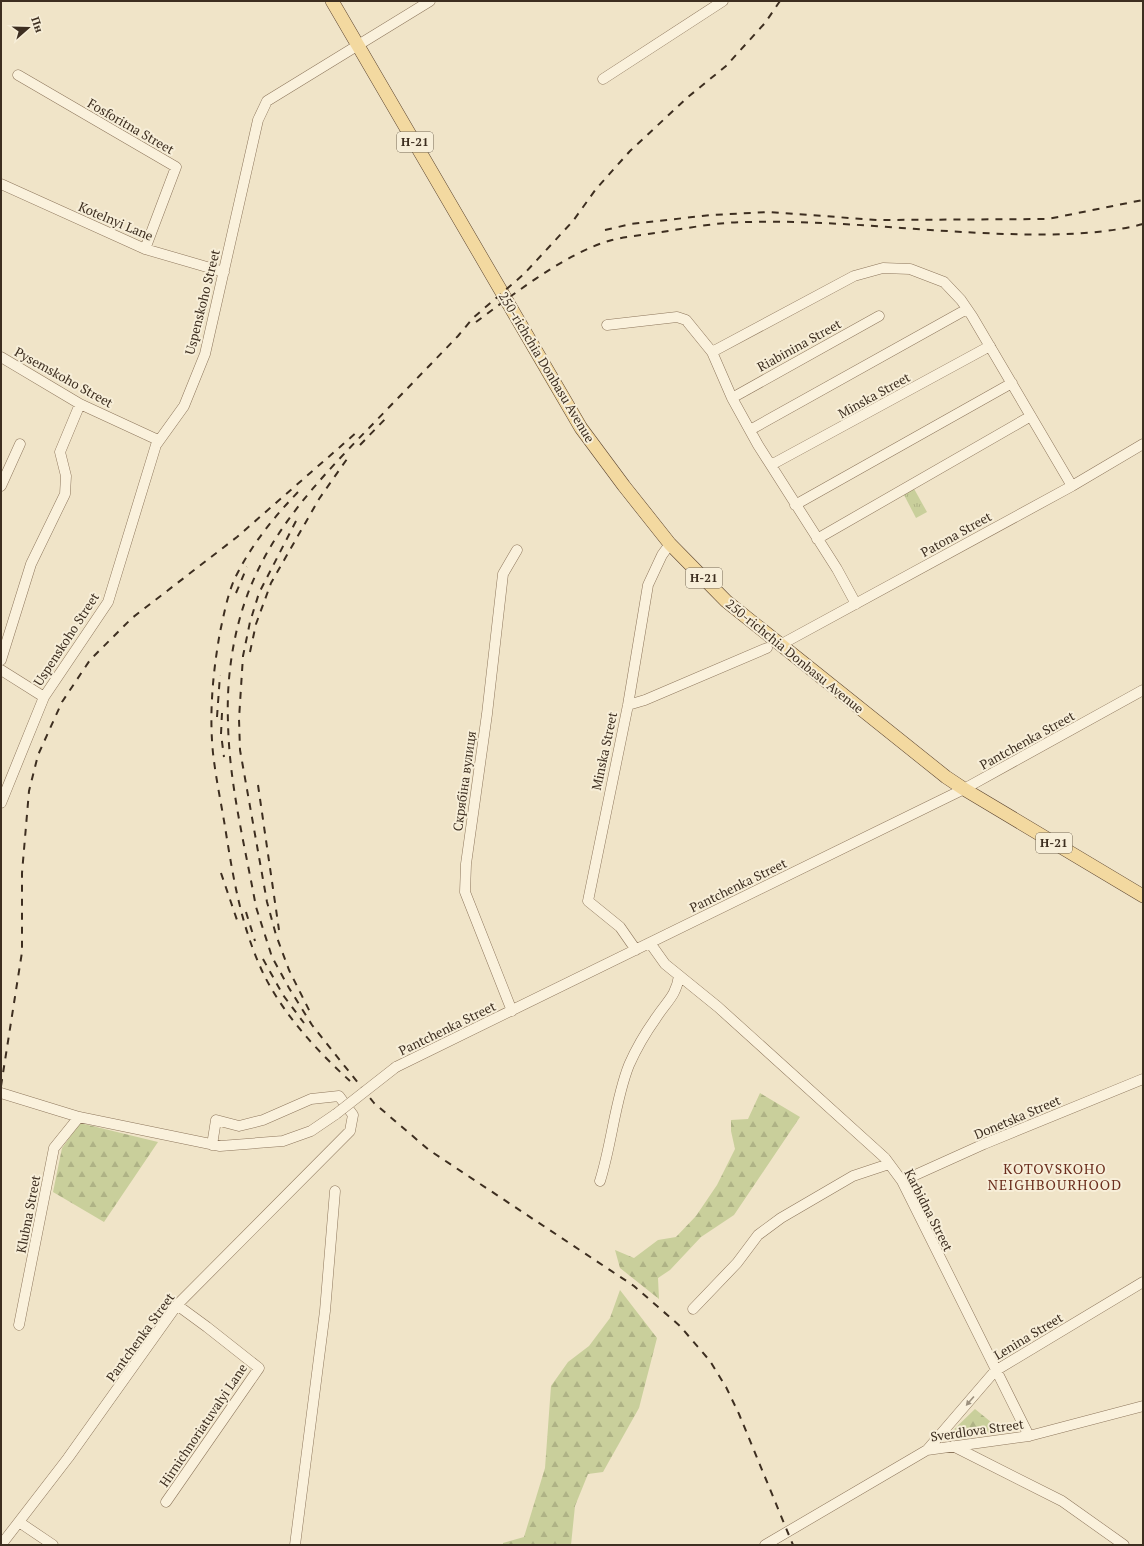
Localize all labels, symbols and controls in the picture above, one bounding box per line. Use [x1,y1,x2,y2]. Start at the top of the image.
north arrow [8,8,48,48]
text: Пн [28,15,47,34]
street label: Fosforitna Street [84,94,178,158]
road number: Н-21 [397,132,433,152]
street label: Kotelnyi Lane [76,197,156,245]
street label: Uspenskoho Street [180,247,224,357]
street label: 250-richchia Donbasu Avenue [495,288,599,446]
street label: Riabinina Street [754,314,844,376]
street label: Pysemskoho Street [12,343,117,412]
street label: Minska Street [835,368,913,422]
street label: Patona Street [917,507,995,561]
road number: Н-21 [686,568,722,588]
street label: Uspenskoho Street [29,589,103,689]
street label: 250-richchia Donbasu Avenue [722,595,868,717]
street label: Pantchenka Street [976,706,1078,774]
street label: Minska Street [587,710,621,792]
street label: Скрябіна вулиця [448,730,480,832]
road number: Н-21 [1036,833,1072,853]
street label: Pantchenka Street [686,854,790,916]
street label: Pantchenka Street [395,997,499,1059]
street label: Donetska Street [971,1091,1063,1143]
district label: KOTOVSKOHO NEIGHBOURHOOD [988,1159,1122,1194]
street label: Karbidna Street [900,1166,958,1254]
street label: Klubna Street [12,1173,44,1254]
street label: Pantchenka Street [102,1289,179,1385]
street label: Lenina Street [990,1308,1066,1364]
street label: Hirnichnoriatuvalyi Lane [155,1360,251,1490]
one-way arrow [965,1395,974,1406]
street label: Sverdlova Street [929,1415,1025,1445]

